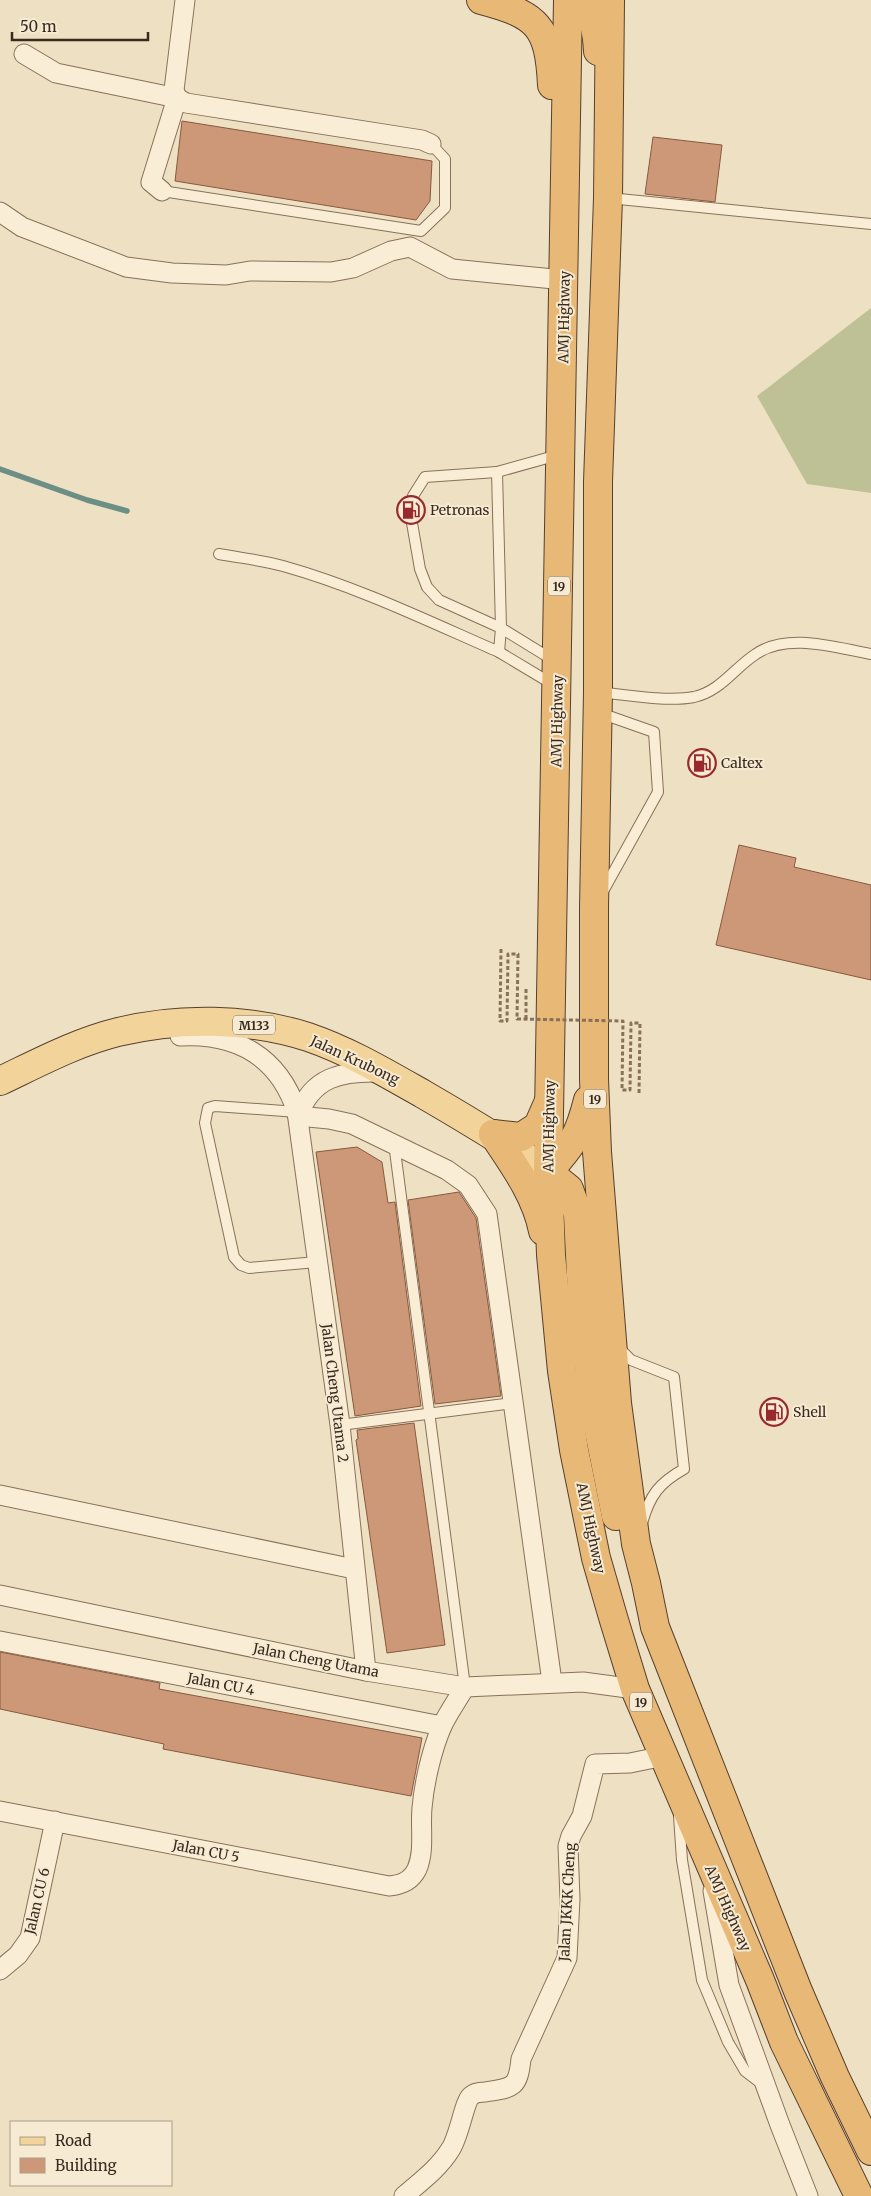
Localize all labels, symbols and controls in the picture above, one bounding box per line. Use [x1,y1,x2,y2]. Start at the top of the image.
scale bar [12,10,149,42]
text: 50 m [20,17,57,36]
street label: AMJ Highway [554,270,574,364]
fuel station icon: Petronas [396,495,426,525]
place label: Petronas [430,501,490,519]
road number: 19 [548,576,570,596]
street label: AMJ Highway [547,674,567,768]
fuel station icon: Caltex [687,748,717,778]
place label: Caltex [721,754,763,772]
road number: M133 [233,1016,275,1034]
street label: Jalan Krubong [307,1031,403,1089]
street label: AMJ Highway [539,1079,559,1173]
road number: 19 [584,1090,606,1108]
street label: Jalan Cheng Utama 2 [317,1322,352,1463]
fuel station icon: Shell [759,1397,789,1427]
place label: Shell [793,1403,827,1421]
street label: AMJ Highway [572,1480,610,1576]
street label: Jalan Cheng Utama [250,1639,381,1681]
street label: Jalan CU 4 [185,1668,257,1699]
road number: 19 [630,1692,652,1711]
street label: Jalan CU 5 [170,1836,241,1866]
street label: Jalan JKKK Cheng [555,1842,579,1963]
street label: AMJ Highway [701,1861,755,1955]
street label: Jalan CU 6 [20,1866,53,1937]
legend [10,2121,172,2186]
text: Road [55,2131,91,2150]
text: Building [55,2156,117,2175]

